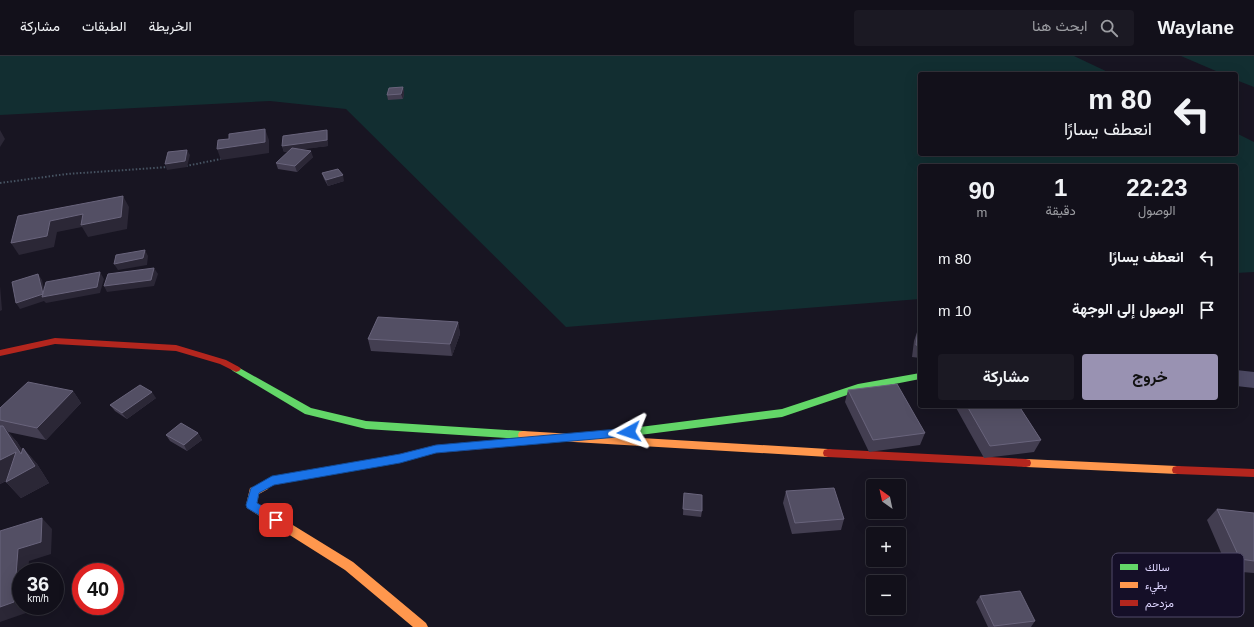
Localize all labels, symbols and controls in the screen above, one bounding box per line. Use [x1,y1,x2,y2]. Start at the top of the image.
search box [854,10,1134,46]
text: ابحث هنا [1032,17,1088,34]
icon: search [1098,17,1120,39]
text: Waylane [1158,17,1234,38]
text: مشاركة [20,18,60,34]
text: الطبقات [82,18,126,34]
text: الخريطة [148,18,192,34]
text: 80 m [1088,84,1152,115]
icon: left [1166,88,1218,140]
text: انعطف يسارًا [1064,119,1152,139]
text: 1 [1054,174,1067,201]
text: 22:23 [1126,174,1188,201]
text: 90 [968,177,995,204]
text: دقيقة [1046,203,1076,218]
text: الوصول [1138,203,1176,218]
text: m [976,205,987,220]
icon: left [1196,247,1218,269]
text: انعطف يسارًا [1109,248,1184,265]
text: 80 m [938,250,971,267]
icon: arrive [1196,299,1218,321]
text: الوصول إلى الوجهة [1072,300,1184,317]
text: 10 m [938,302,971,319]
button: مشاركة [938,354,1074,400]
button: خروج [1082,354,1218,400]
position arrow [608,411,650,453]
north arrow [866,479,906,519]
map controls [866,479,906,615]
pin [259,503,293,537]
icon: arrive [265,509,287,531]
button: + [866,527,906,567]
legend [1112,553,1244,617]
text: سالك [1145,561,1170,573]
speed limit sign: 40 [72,563,124,615]
text: 36 [27,573,49,595]
button: − [866,575,906,615]
text: بطيء [1145,579,1167,595]
text: km/h [27,593,49,604]
text: مزدحم [1145,597,1174,611]

